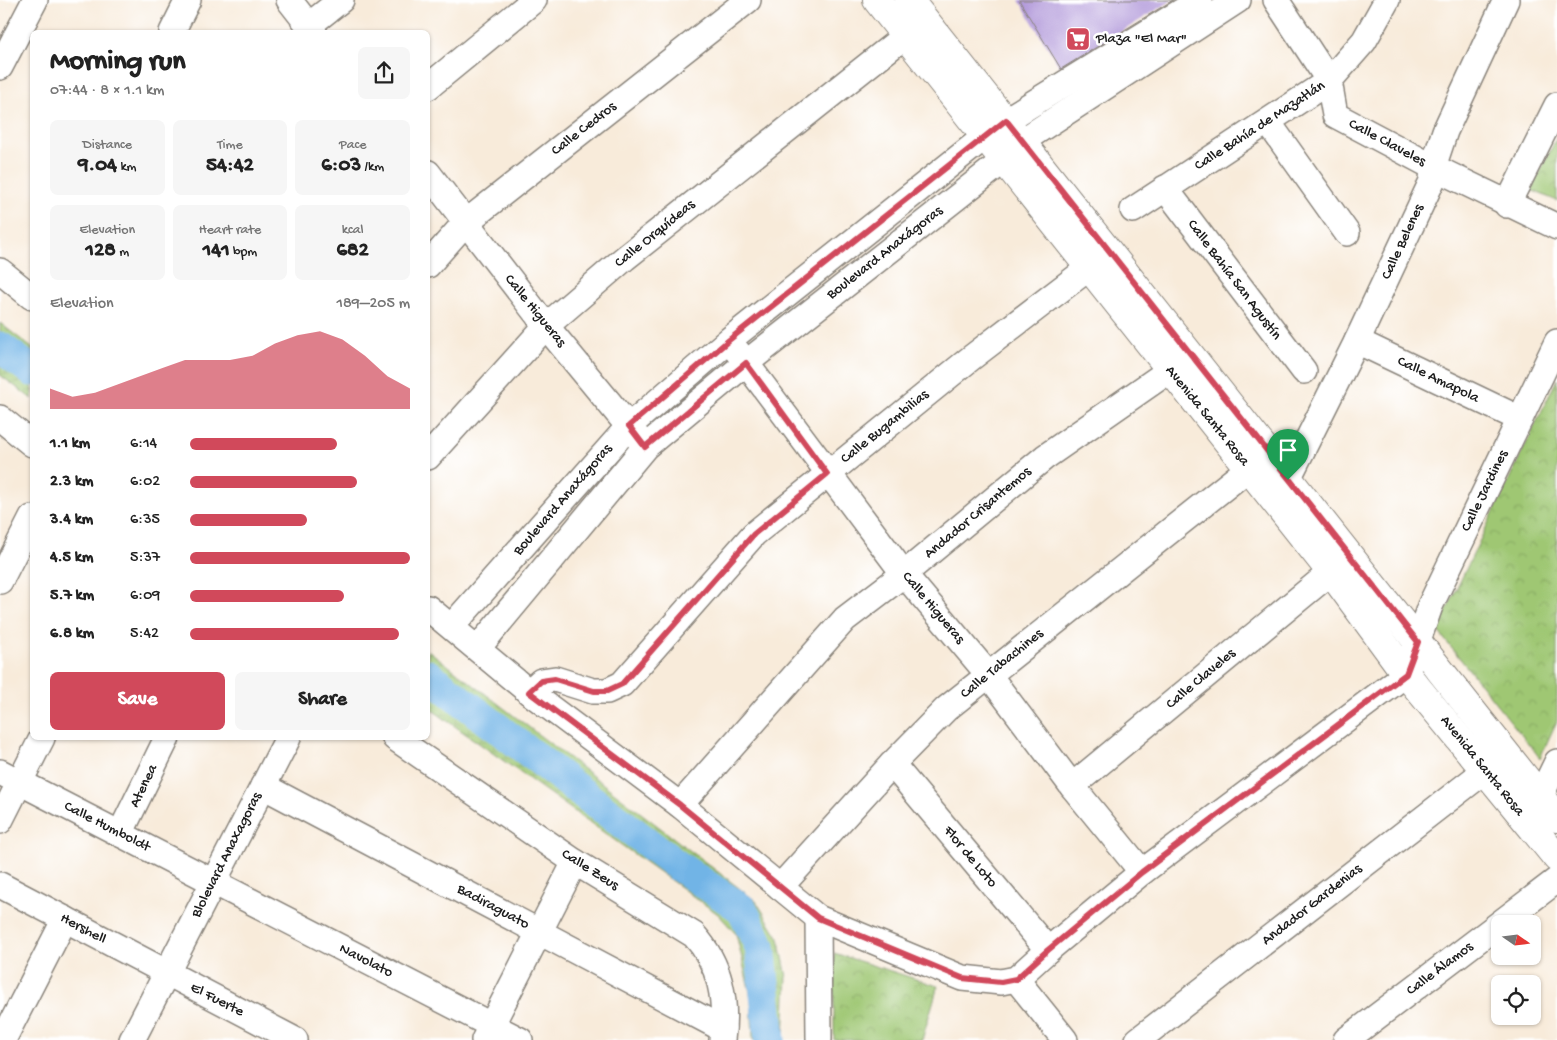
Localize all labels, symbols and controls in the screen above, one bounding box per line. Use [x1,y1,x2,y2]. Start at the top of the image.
supermarket icon: Plaza "El Mar" [1065,26,1091,52]
place label: Plaza "El Mar" [1095,30,1187,48]
text: Morning run [50,46,185,79]
button: share [358,47,410,99]
street label: Calle Bahía de Mazatlán [1191,77,1329,175]
text: 07:44 · 8 × 1.1 km [50,82,164,101]
street label: Calle Cedros [548,98,621,160]
street label: Calle Claveles [1345,115,1429,171]
text: Distance [83,137,132,154]
text: Time [217,137,243,154]
text: Pace [339,137,366,154]
text: 9.04 [78,154,117,179]
text: 54:42 [206,154,254,179]
text: 6:03 [321,154,361,179]
text: km [117,159,137,176]
text: /km [361,159,384,176]
street label: Calle Orquídeas [611,196,699,272]
street label: Calle Belenes [1378,201,1429,283]
street label: Boulevard Anaxágoras [823,202,947,304]
street label: Calle Bahía San Agustín [1183,216,1285,344]
text: Elevation [80,222,135,239]
text: Heart rate [199,222,261,239]
text: kcal [342,222,364,239]
text: 128 [86,239,116,264]
text: 141 [203,239,230,264]
text: 682 [336,239,369,264]
text: m [116,244,129,261]
text: bpm [230,244,257,261]
street label: Calle Higueras [500,271,570,351]
text: Elevation [50,295,114,314]
text: 189–205 m [336,295,410,314]
street label: Calle Amapola [1394,352,1483,408]
street label: Avenida Santa Rosa [1161,362,1253,470]
street label: Calle Bugambilias [837,386,933,468]
pin [1267,429,1309,480]
text: 1.1 km [50,435,90,454]
text: 6:14 [130,435,157,454]
icon: arrive [1274,436,1302,464]
street label: Boulevard Anaxágoras [509,440,617,560]
street label: Calle Jardines [1458,447,1513,535]
street label: Andador Crisantemos [921,463,1035,563]
text: 2.3 km [50,473,93,492]
text: 6:02 [130,473,160,492]
text: 3.4 km [50,511,93,530]
text: 6:35 [130,511,160,530]
text: 4.5 km [50,549,93,568]
text: 5:37 [130,549,160,568]
street label: Calle Higueras [898,568,969,648]
text: 5.7 km [50,587,94,606]
text: 6:09 [130,587,160,606]
text: 6.8 km [50,625,94,644]
text: 5:42 [130,625,159,644]
street label: Calle Tabachines [957,625,1047,703]
street label: Calle Claveles [1163,644,1240,713]
button: Save [50,672,225,730]
button: Share [235,672,410,730]
street label: Avenida Santa Rosa [1436,712,1528,820]
street label: Atenea [126,761,162,811]
street label: Blolevard Anaxagoras [187,789,267,922]
street label: Calle Humboldt [61,798,155,857]
street label: Flor de Loto [938,822,1001,892]
street label: Calle Zeus [558,845,622,895]
street label: Andador Gardenias [1258,860,1366,950]
street label: Badiraguato [453,880,533,934]
street label: Hershell [57,909,109,949]
north arrow [1491,915,1541,965]
map controls [1491,915,1541,1025]
street label: Calle Álamos [1403,938,1477,1000]
street label: Navolato [336,940,396,982]
button: locate [1491,975,1541,1025]
street label: El Fuerte [187,979,247,1021]

